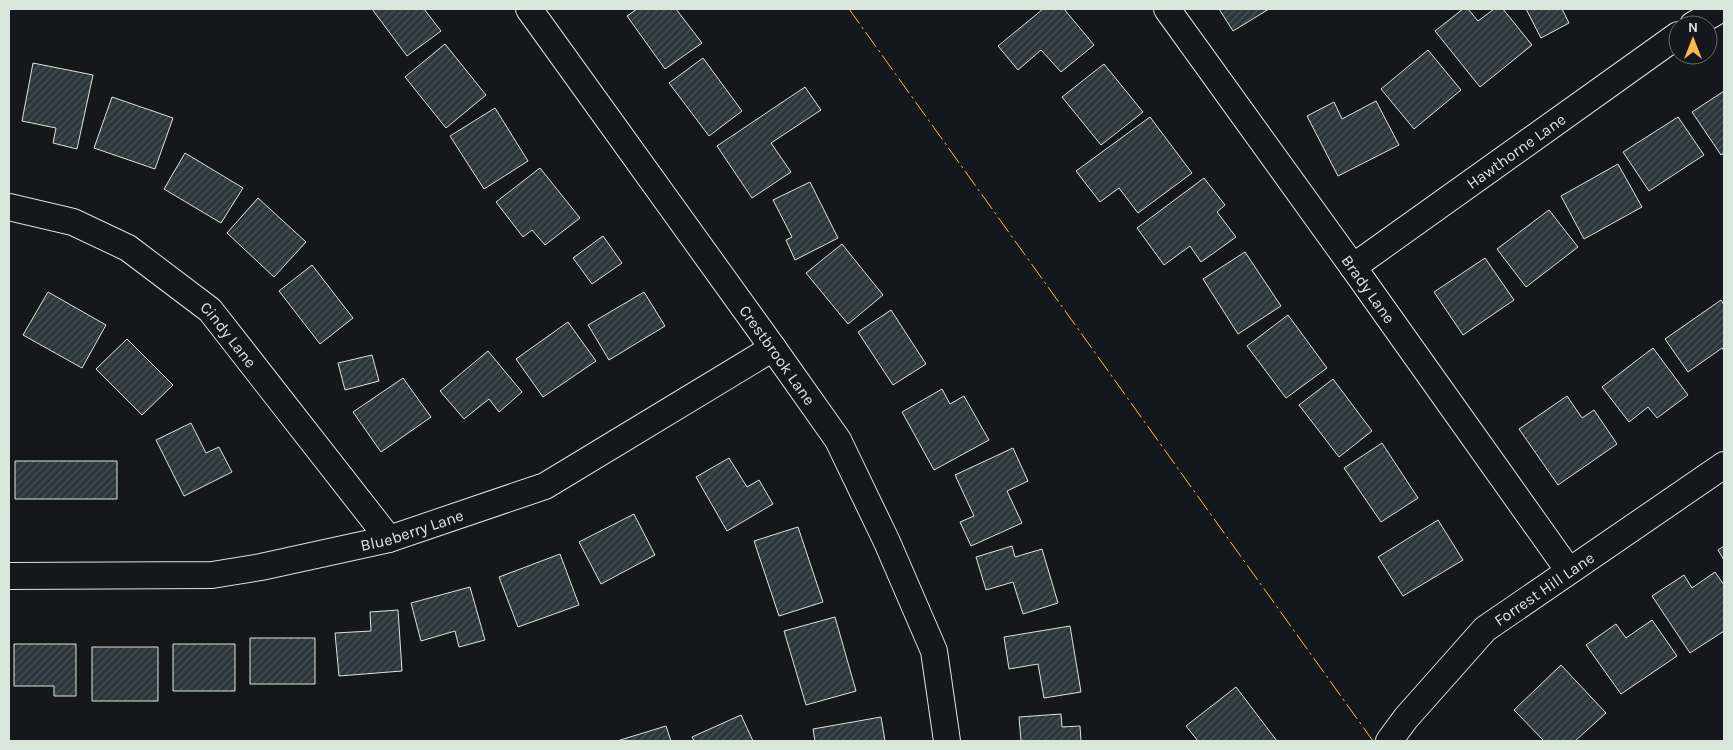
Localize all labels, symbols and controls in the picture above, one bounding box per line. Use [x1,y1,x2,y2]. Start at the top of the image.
north arrow [1668,15,1718,65]
text: N [1688,19,1698,36]
street label: Hawthorne Lane [1463,109,1569,193]
street label: Brady Lane [1337,251,1399,327]
street label: Cindy Lane [197,297,260,371]
street label: Crestbrook Lane [735,302,819,409]
street label: Blueberry Lane [359,505,466,555]
street label: Forrest Hill Lane [1490,548,1598,630]

